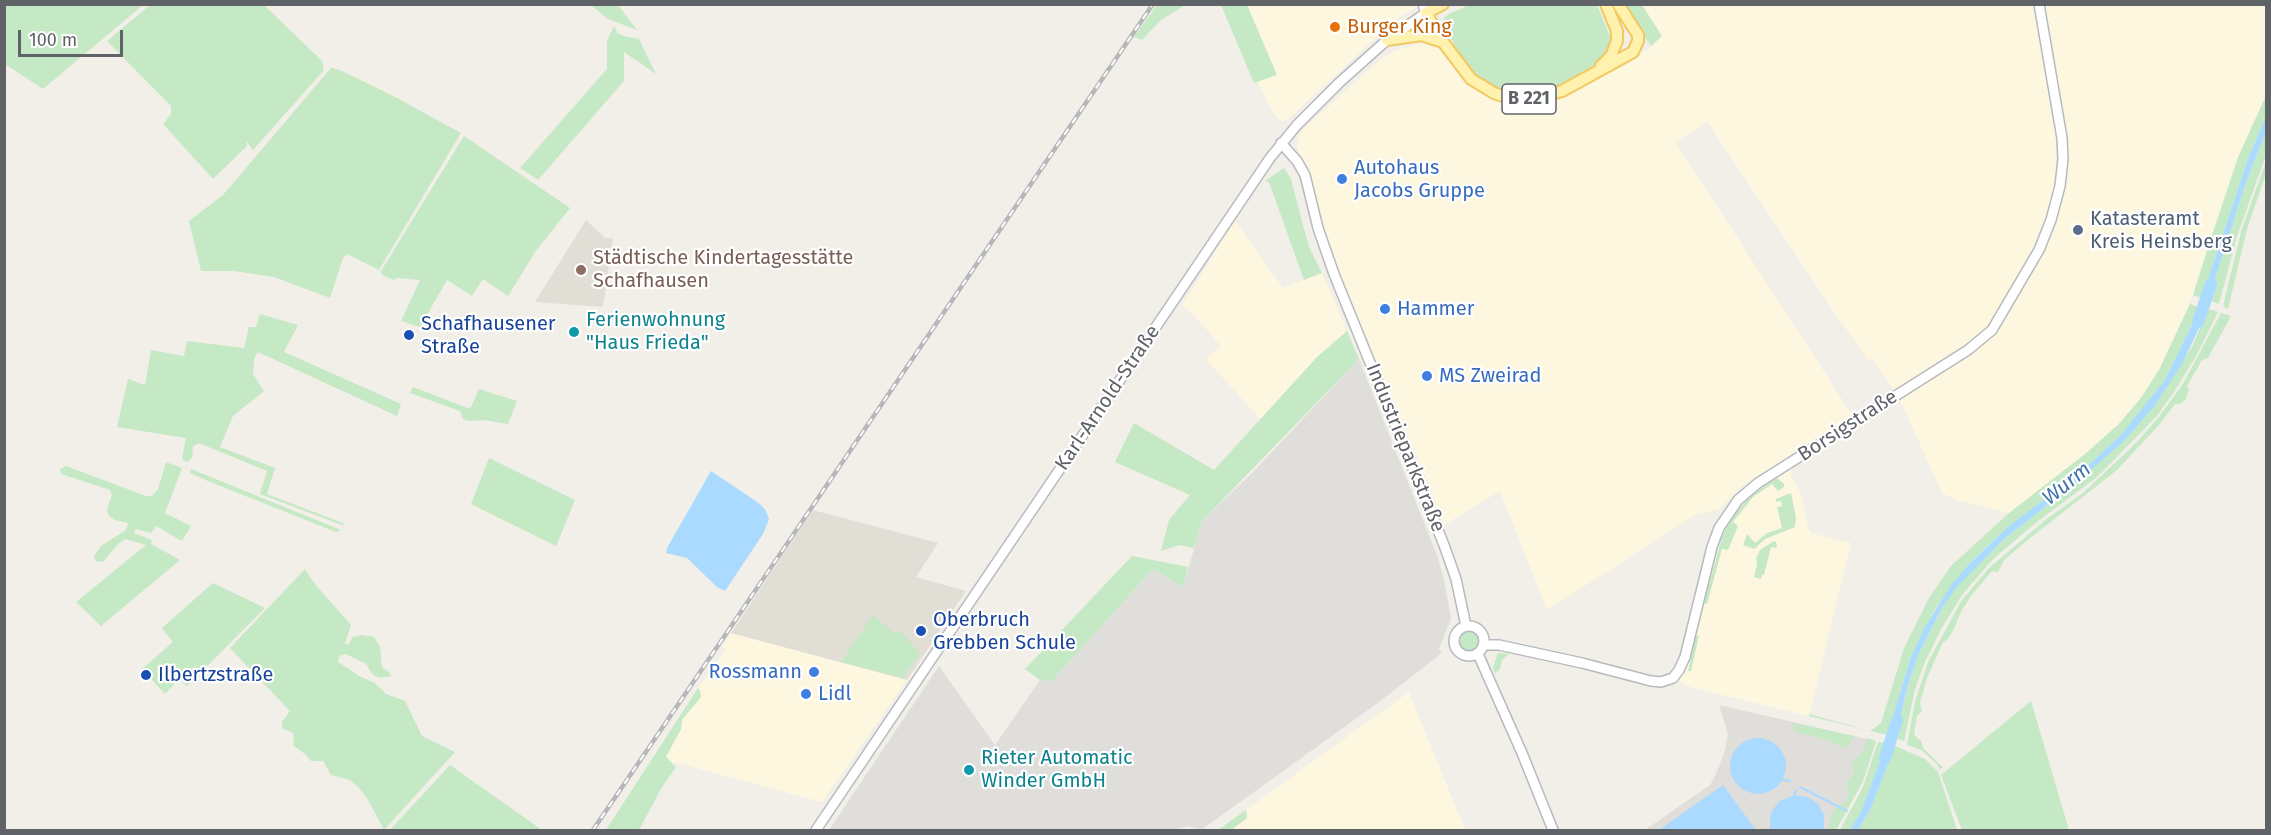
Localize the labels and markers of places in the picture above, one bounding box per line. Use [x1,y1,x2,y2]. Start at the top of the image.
place label: Burger King [1347,15,1452,39]
marker: Burger King [1328,20,1342,34]
place label: Autohaus Jacobs Gruppe [1354,156,1485,203]
marker: Autohaus Jacobs Gruppe [1335,172,1349,186]
place label: Katasteramt Kreis Heinsberg [2090,207,2232,254]
marker: Katasteramt Kreis Heinsberg [2071,223,2085,237]
place label: Städtische Kindertagesstätte Schafhausen [593,246,853,293]
marker: Städtische Kindertagesstätte Schafhausen [574,263,588,277]
place label: Hammer [1397,297,1474,321]
marker: Hammer [1378,302,1392,316]
place label: Ferienwohnung "Haus Frieda" [586,308,725,355]
place label: Schafhausener Straße [421,312,556,359]
marker: Ferienwohnung "Haus Frieda" [567,325,581,339]
marker: Schafhausener Straße [402,328,416,342]
place label: MS Zweirad [1439,364,1541,388]
marker: MS Zweirad [1420,369,1434,383]
place label: Oberbruch Grebben Schule [933,608,1076,655]
marker: Oberbruch Grebben Schule [914,624,928,638]
place label: Rossmann [709,660,802,684]
place label: Ilbertzstraße [158,663,273,687]
marker: Rossmann [807,665,821,679]
marker: Ilbertzstraße [139,668,153,682]
place label: Lidl [818,682,851,706]
marker: Lidl [799,687,813,701]
place label: Rieter Automatic Winder GmbH [981,746,1133,793]
marker: Rieter Automatic Winder GmbH [962,763,976,777]

